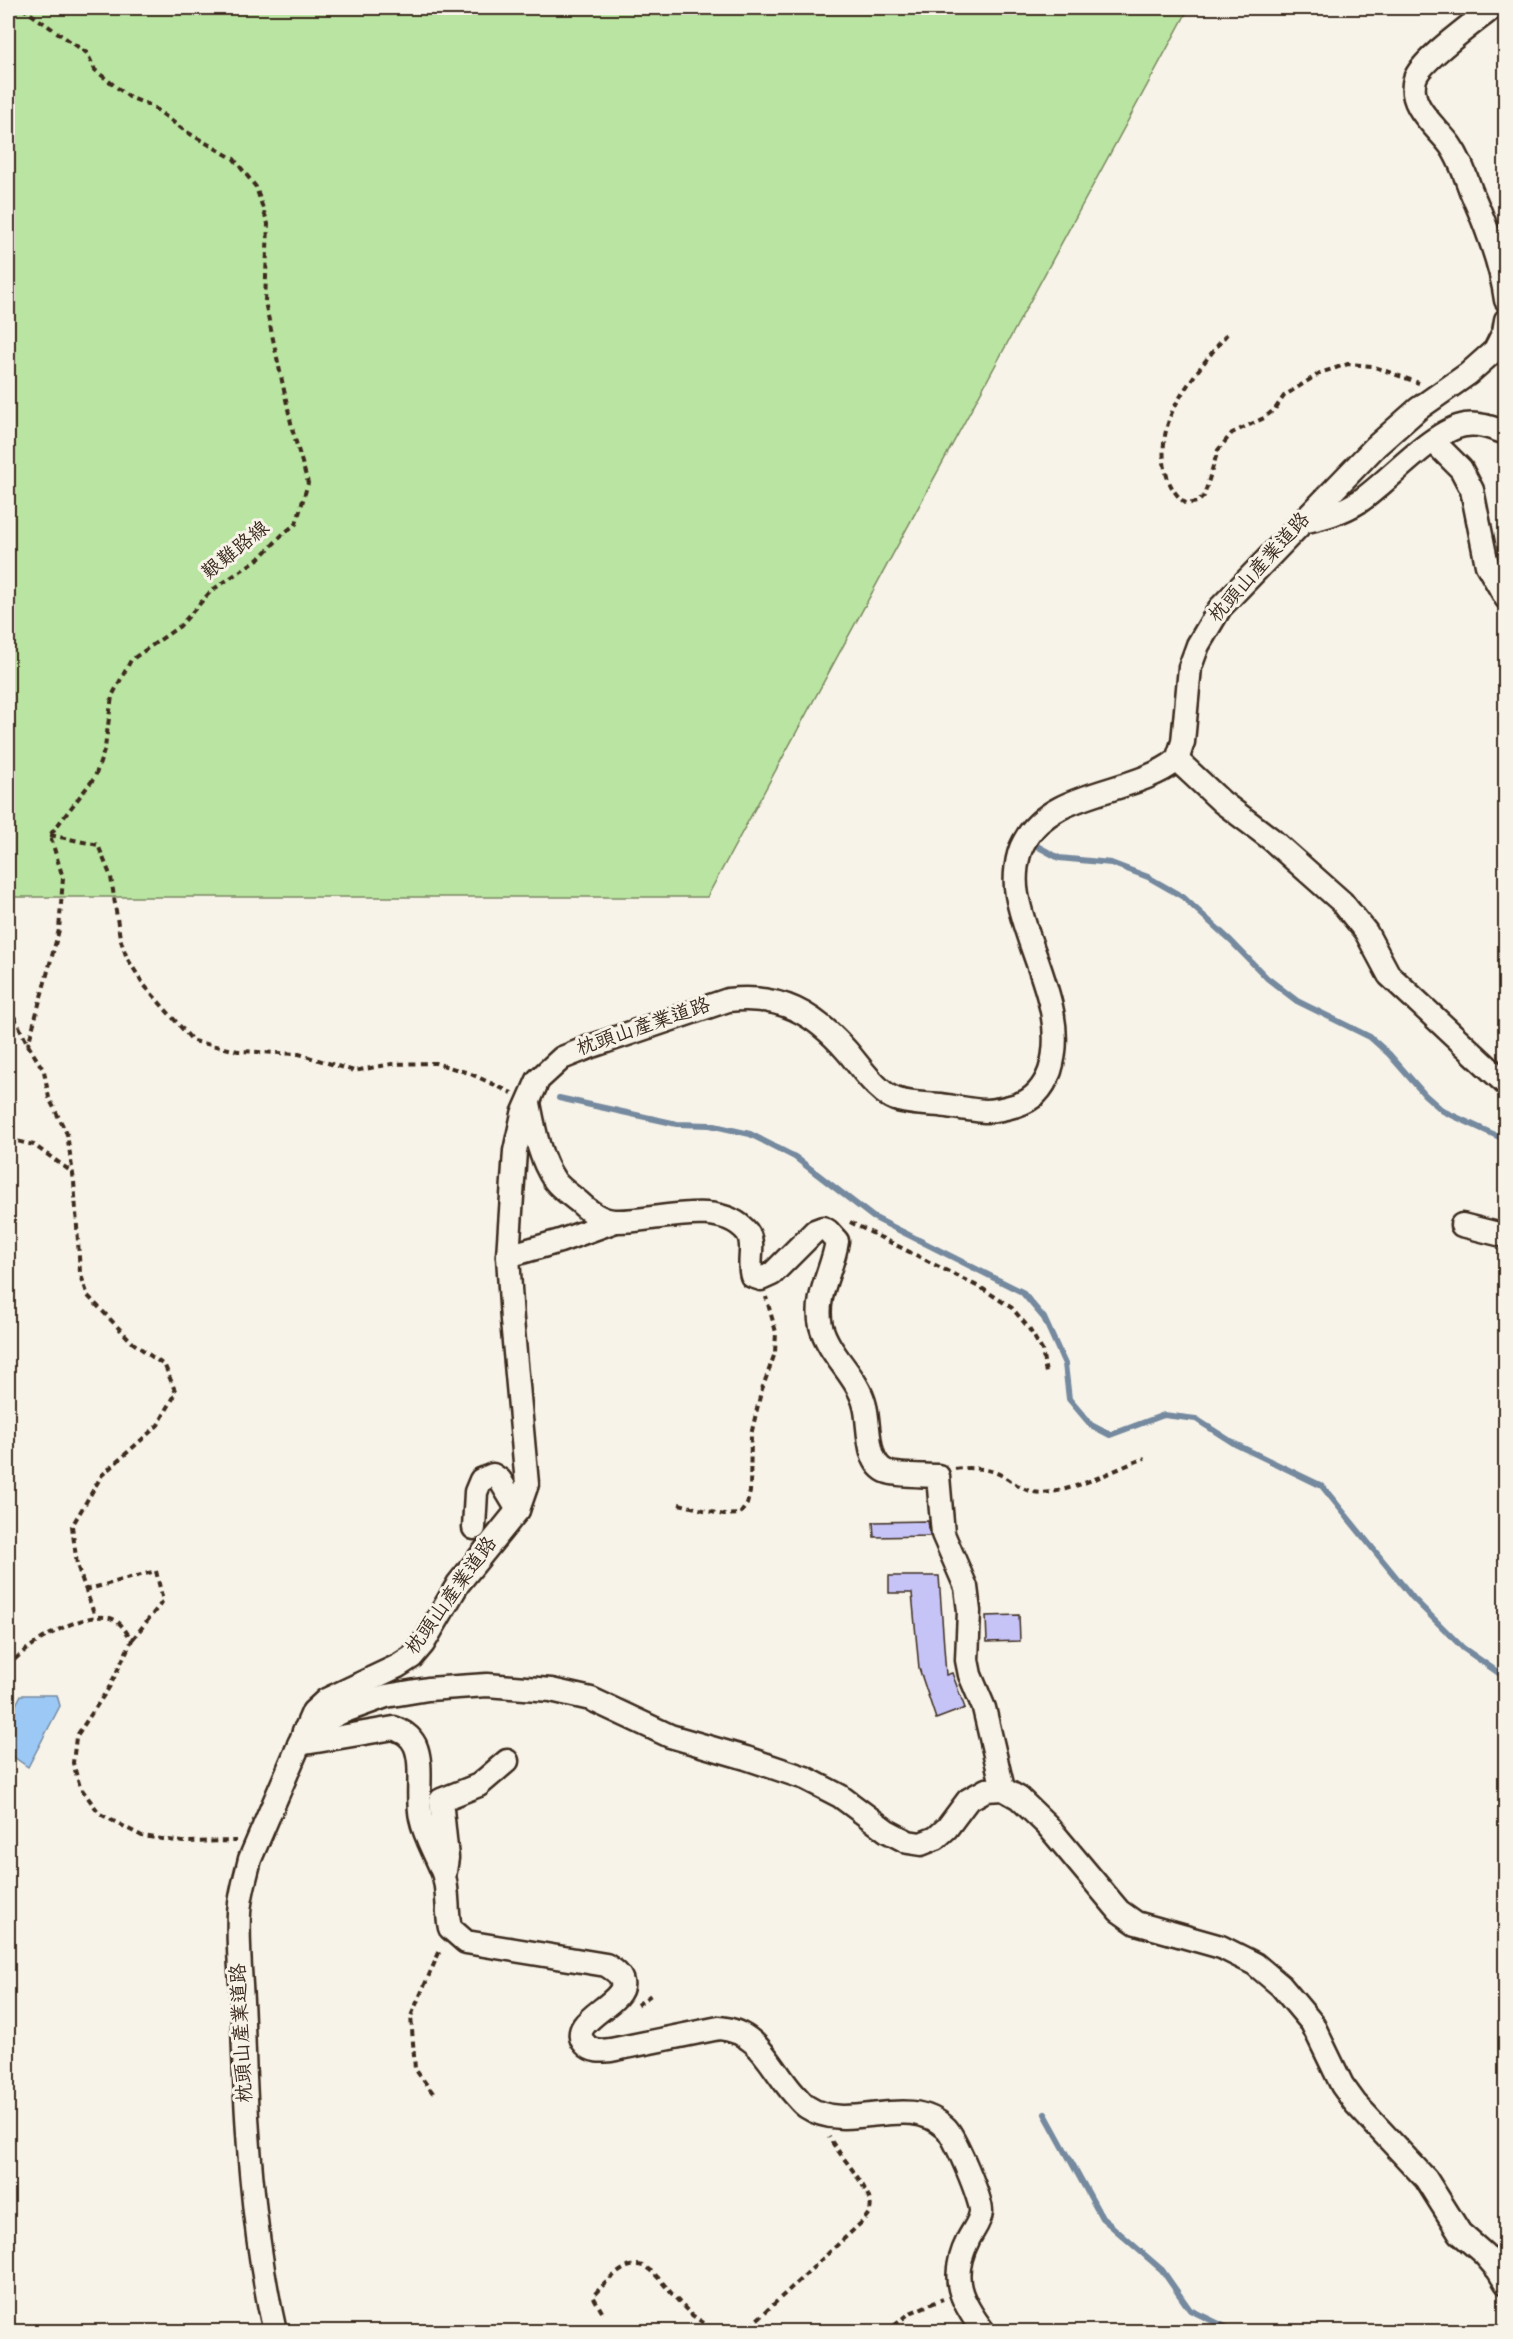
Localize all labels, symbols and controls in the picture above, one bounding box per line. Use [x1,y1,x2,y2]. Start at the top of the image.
street label: 枕頭山產業道路 [1204,507,1317,629]
street label: 艱難路線 [197,516,275,586]
street label: 枕頭山產業道路 [573,993,715,1063]
street label: 枕頭山產業道路 [401,1532,504,1660]
street label: 枕頭山產業道路 [227,1961,259,2104]

